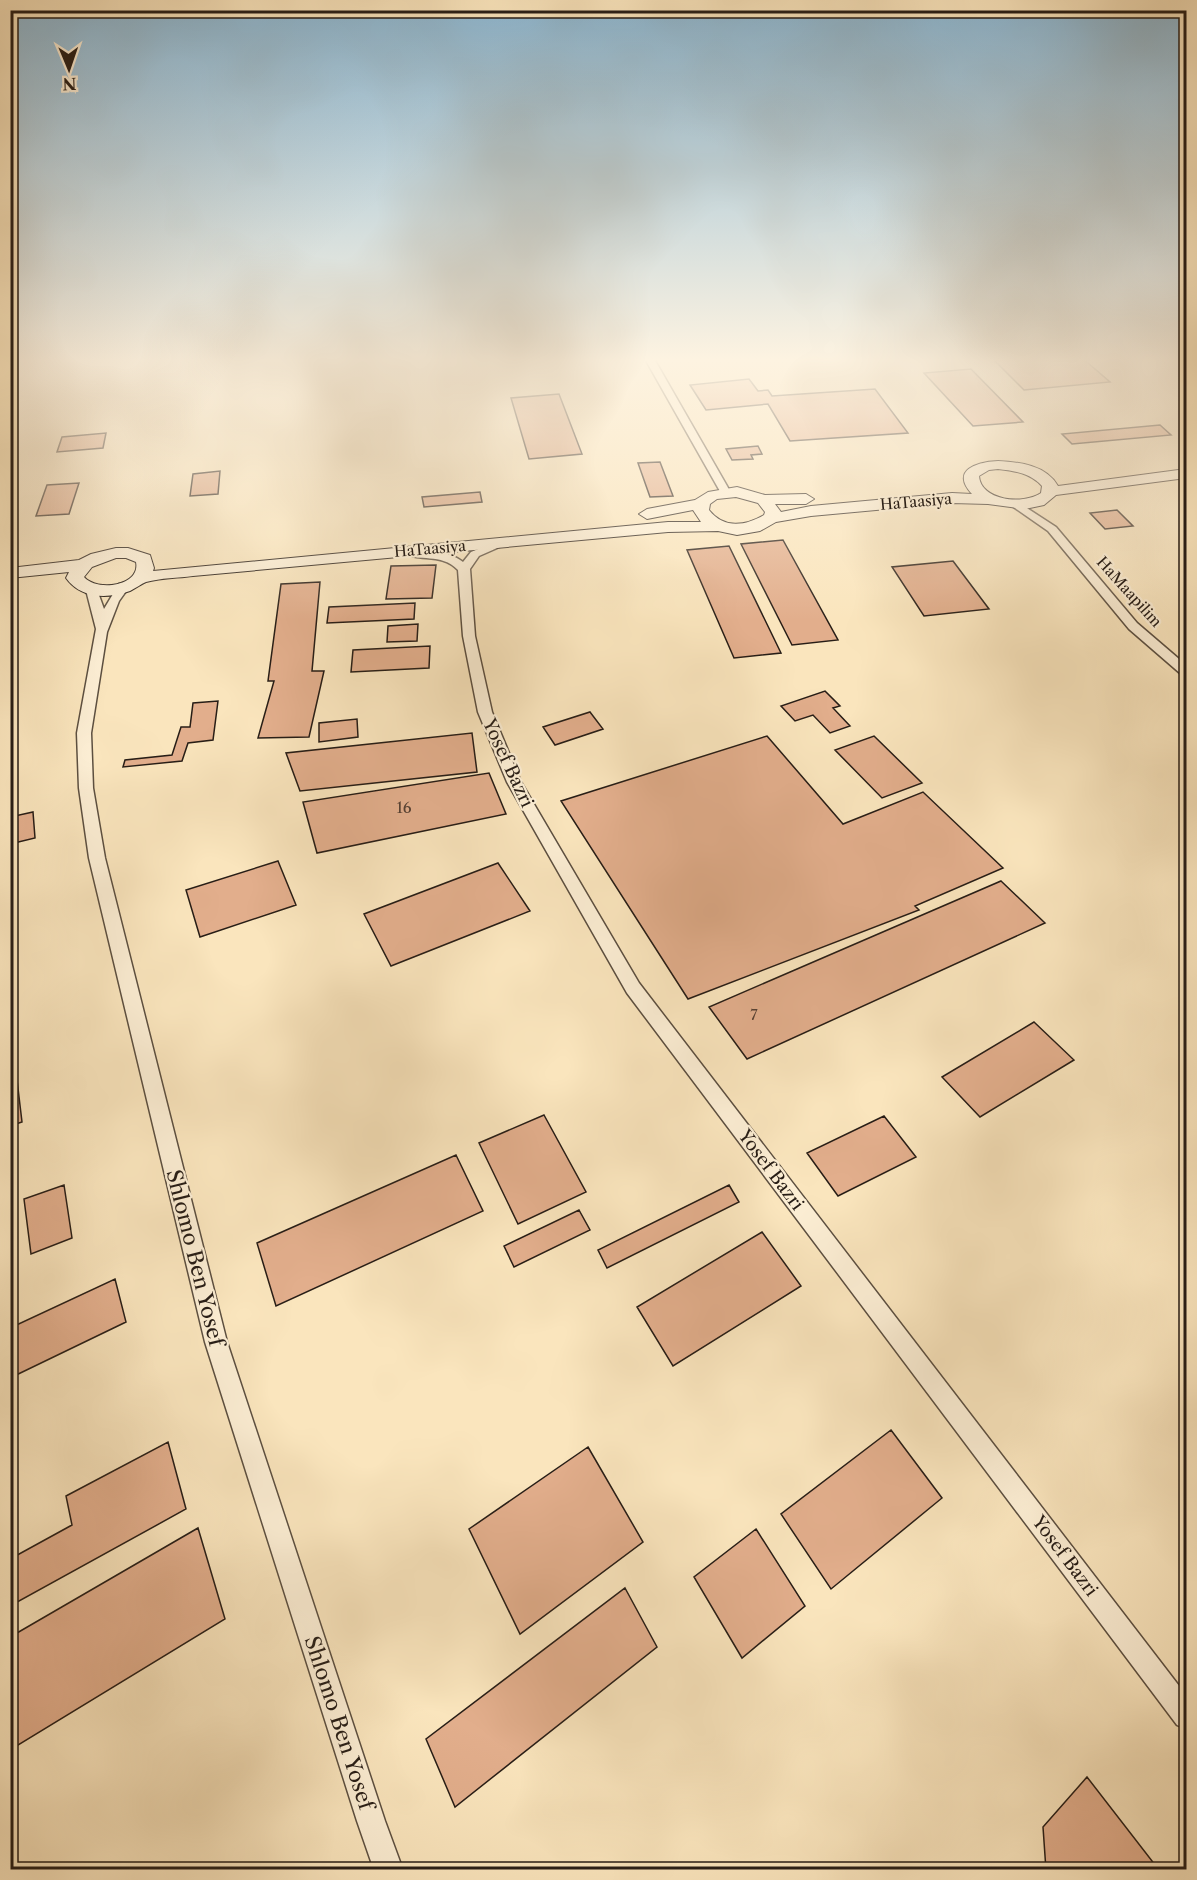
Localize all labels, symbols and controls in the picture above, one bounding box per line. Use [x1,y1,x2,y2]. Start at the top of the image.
north arrow [39,39,99,99]
text: N [62,74,77,94]
street label: HaTaasiya [879,489,953,514]
street label: HaTaasiya [393,536,467,561]
street label: HaMaapilim [1093,552,1166,631]
street label: Yosef Bazri [477,714,538,811]
house number: 16 [396,798,412,817]
house number: 7 [750,1005,758,1024]
street label: Yosef Bazri [733,1125,809,1215]
street label: Shlomo Ben Yosef [161,1167,230,1351]
street label: Yosef Bazri [1027,1511,1103,1601]
street label: Shlomo Ben Yosef [300,1633,380,1815]

